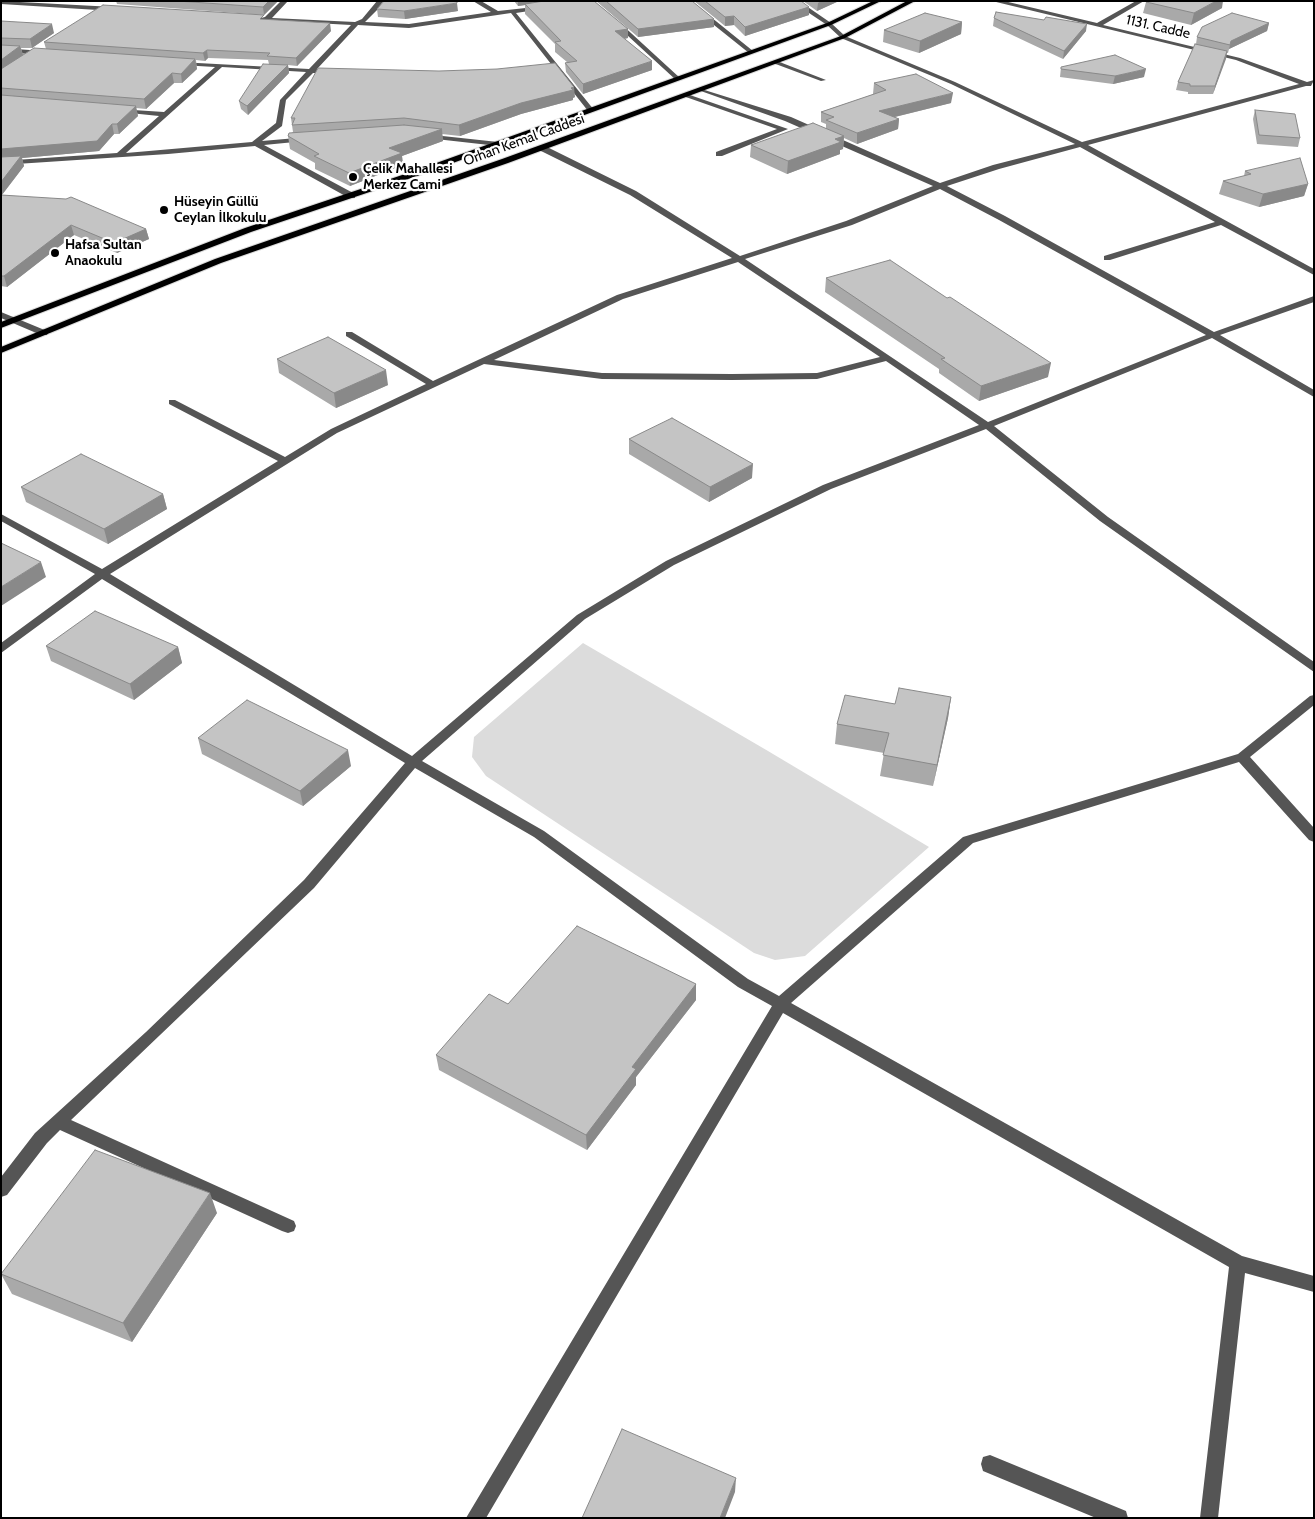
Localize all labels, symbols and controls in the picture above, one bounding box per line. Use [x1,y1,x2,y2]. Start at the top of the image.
street label: 1131. Cadde [1124,11,1192,43]
street label: Orhan Kemal Caddesi [461,110,587,170]
place label: Çelik Mahallesi Merkez Cami [363,161,453,193]
marker: Çelik Mahallesi Merkez Cami [347,171,359,183]
place label: Hüseyin Güllü Ceylan İlkokulu [174,194,267,226]
marker: Hüseyin Güllü Ceylan İlkokulu [158,204,170,216]
place label: Hafsa Sultan Anaokulu [65,237,142,270]
marker: Hafsa Sultan Anaokulu [49,247,61,259]

